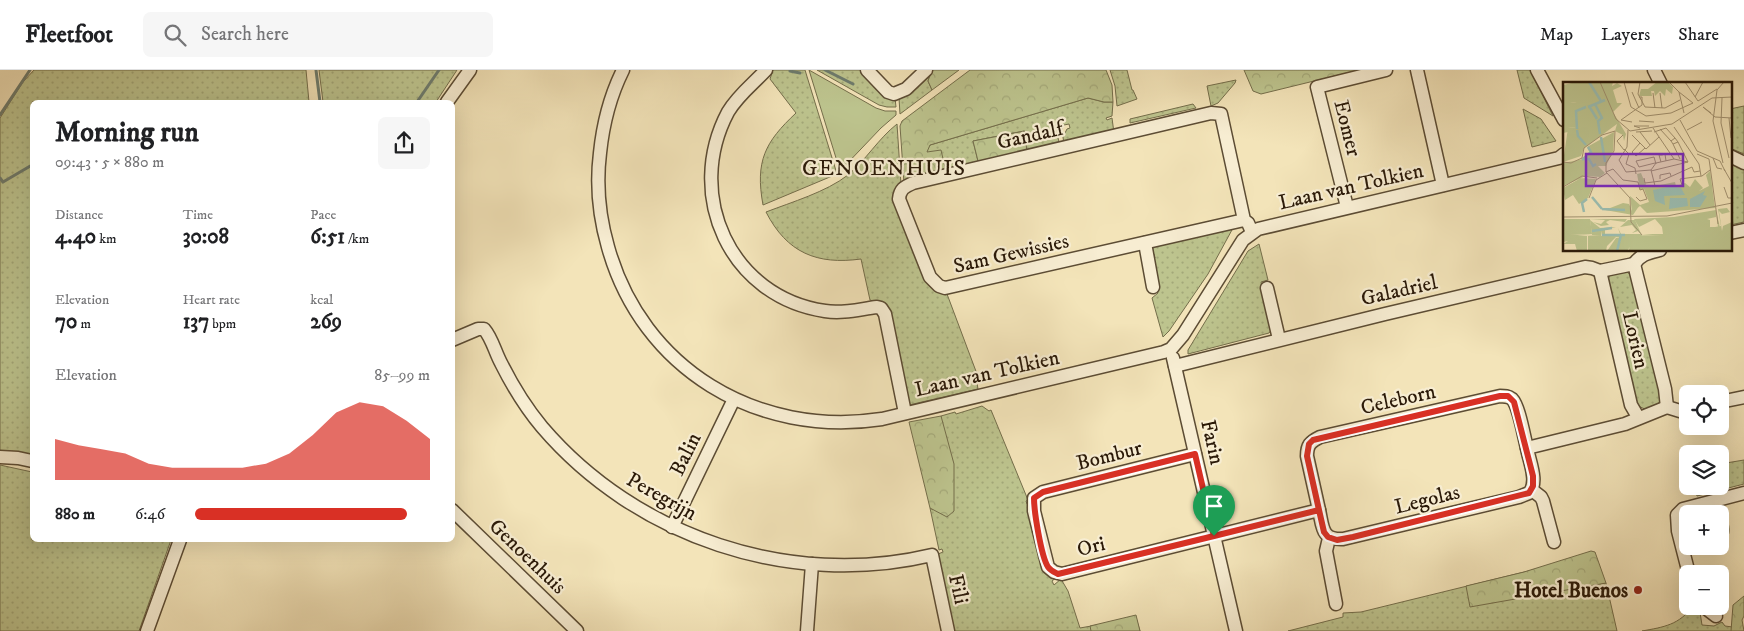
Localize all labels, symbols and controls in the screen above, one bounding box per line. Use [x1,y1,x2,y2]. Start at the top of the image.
search box [143,12,493,57]
text: Fleetfoot [25,20,113,50]
icon: search [161,21,189,49]
text: Search here [201,23,289,46]
text: Map [1540,24,1573,46]
text: Layers [1601,24,1650,46]
text: Share [1678,24,1719,46]
inset map [1563,82,1732,251]
street label: Eomer [1327,97,1367,159]
text: Morning run [55,115,199,150]
street label: Gandalf [995,115,1069,156]
button: share [378,117,430,169]
text: 09:43 · 5 × 880 m [55,152,164,172]
district label: GENOENHUIS [802,155,966,182]
street label: Laan van Tolkien [1276,158,1426,216]
text: Distance [55,206,103,224]
text: Time [183,206,213,224]
text: Pace [310,206,336,224]
text: 4.40 [55,224,96,250]
text: 30:08 [183,224,229,250]
text: 6:51 [310,224,345,250]
street label: Sam Gewissies [951,228,1071,280]
text: km [96,230,117,248]
text: /km [345,230,369,248]
street label: Galadriel [1359,269,1441,312]
text: Elevation [55,291,109,309]
text: Heart rate [183,291,240,309]
text: kcal [310,291,333,309]
text: 70 [55,309,77,335]
text: 137 [183,309,209,335]
text: 269 [310,309,342,335]
street label: Lorien [1616,309,1654,372]
text: m [77,315,91,333]
text: bpm [209,315,236,333]
street label: Laan van Tolkien [912,345,1062,403]
text: Elevation [55,365,117,385]
text: 85–99 m [374,365,430,385]
street label: Celeborn [1358,379,1438,421]
map controls [1679,385,1729,615]
button: locate [1679,385,1729,435]
street label: Farin [1194,417,1230,467]
street label: Balin [664,429,707,480]
street label: Bombur [1074,435,1145,477]
button: layers [1679,445,1729,495]
street label: Peregrijn [622,467,701,527]
street label: Legolas [1392,479,1463,521]
pin [1193,485,1235,536]
icon: arrive [1200,492,1228,520]
text: 880 m [55,504,95,524]
text: 6:46 [135,504,165,524]
button: + [1679,505,1729,555]
street label: Genoenhuis [483,513,571,600]
street label: Ori [1074,531,1108,563]
button: − [1679,565,1729,615]
street label: Fili [942,572,974,607]
place label: Hotel Buenos [1514,578,1628,604]
marker: Hotel Buenos [1632,584,1644,596]

